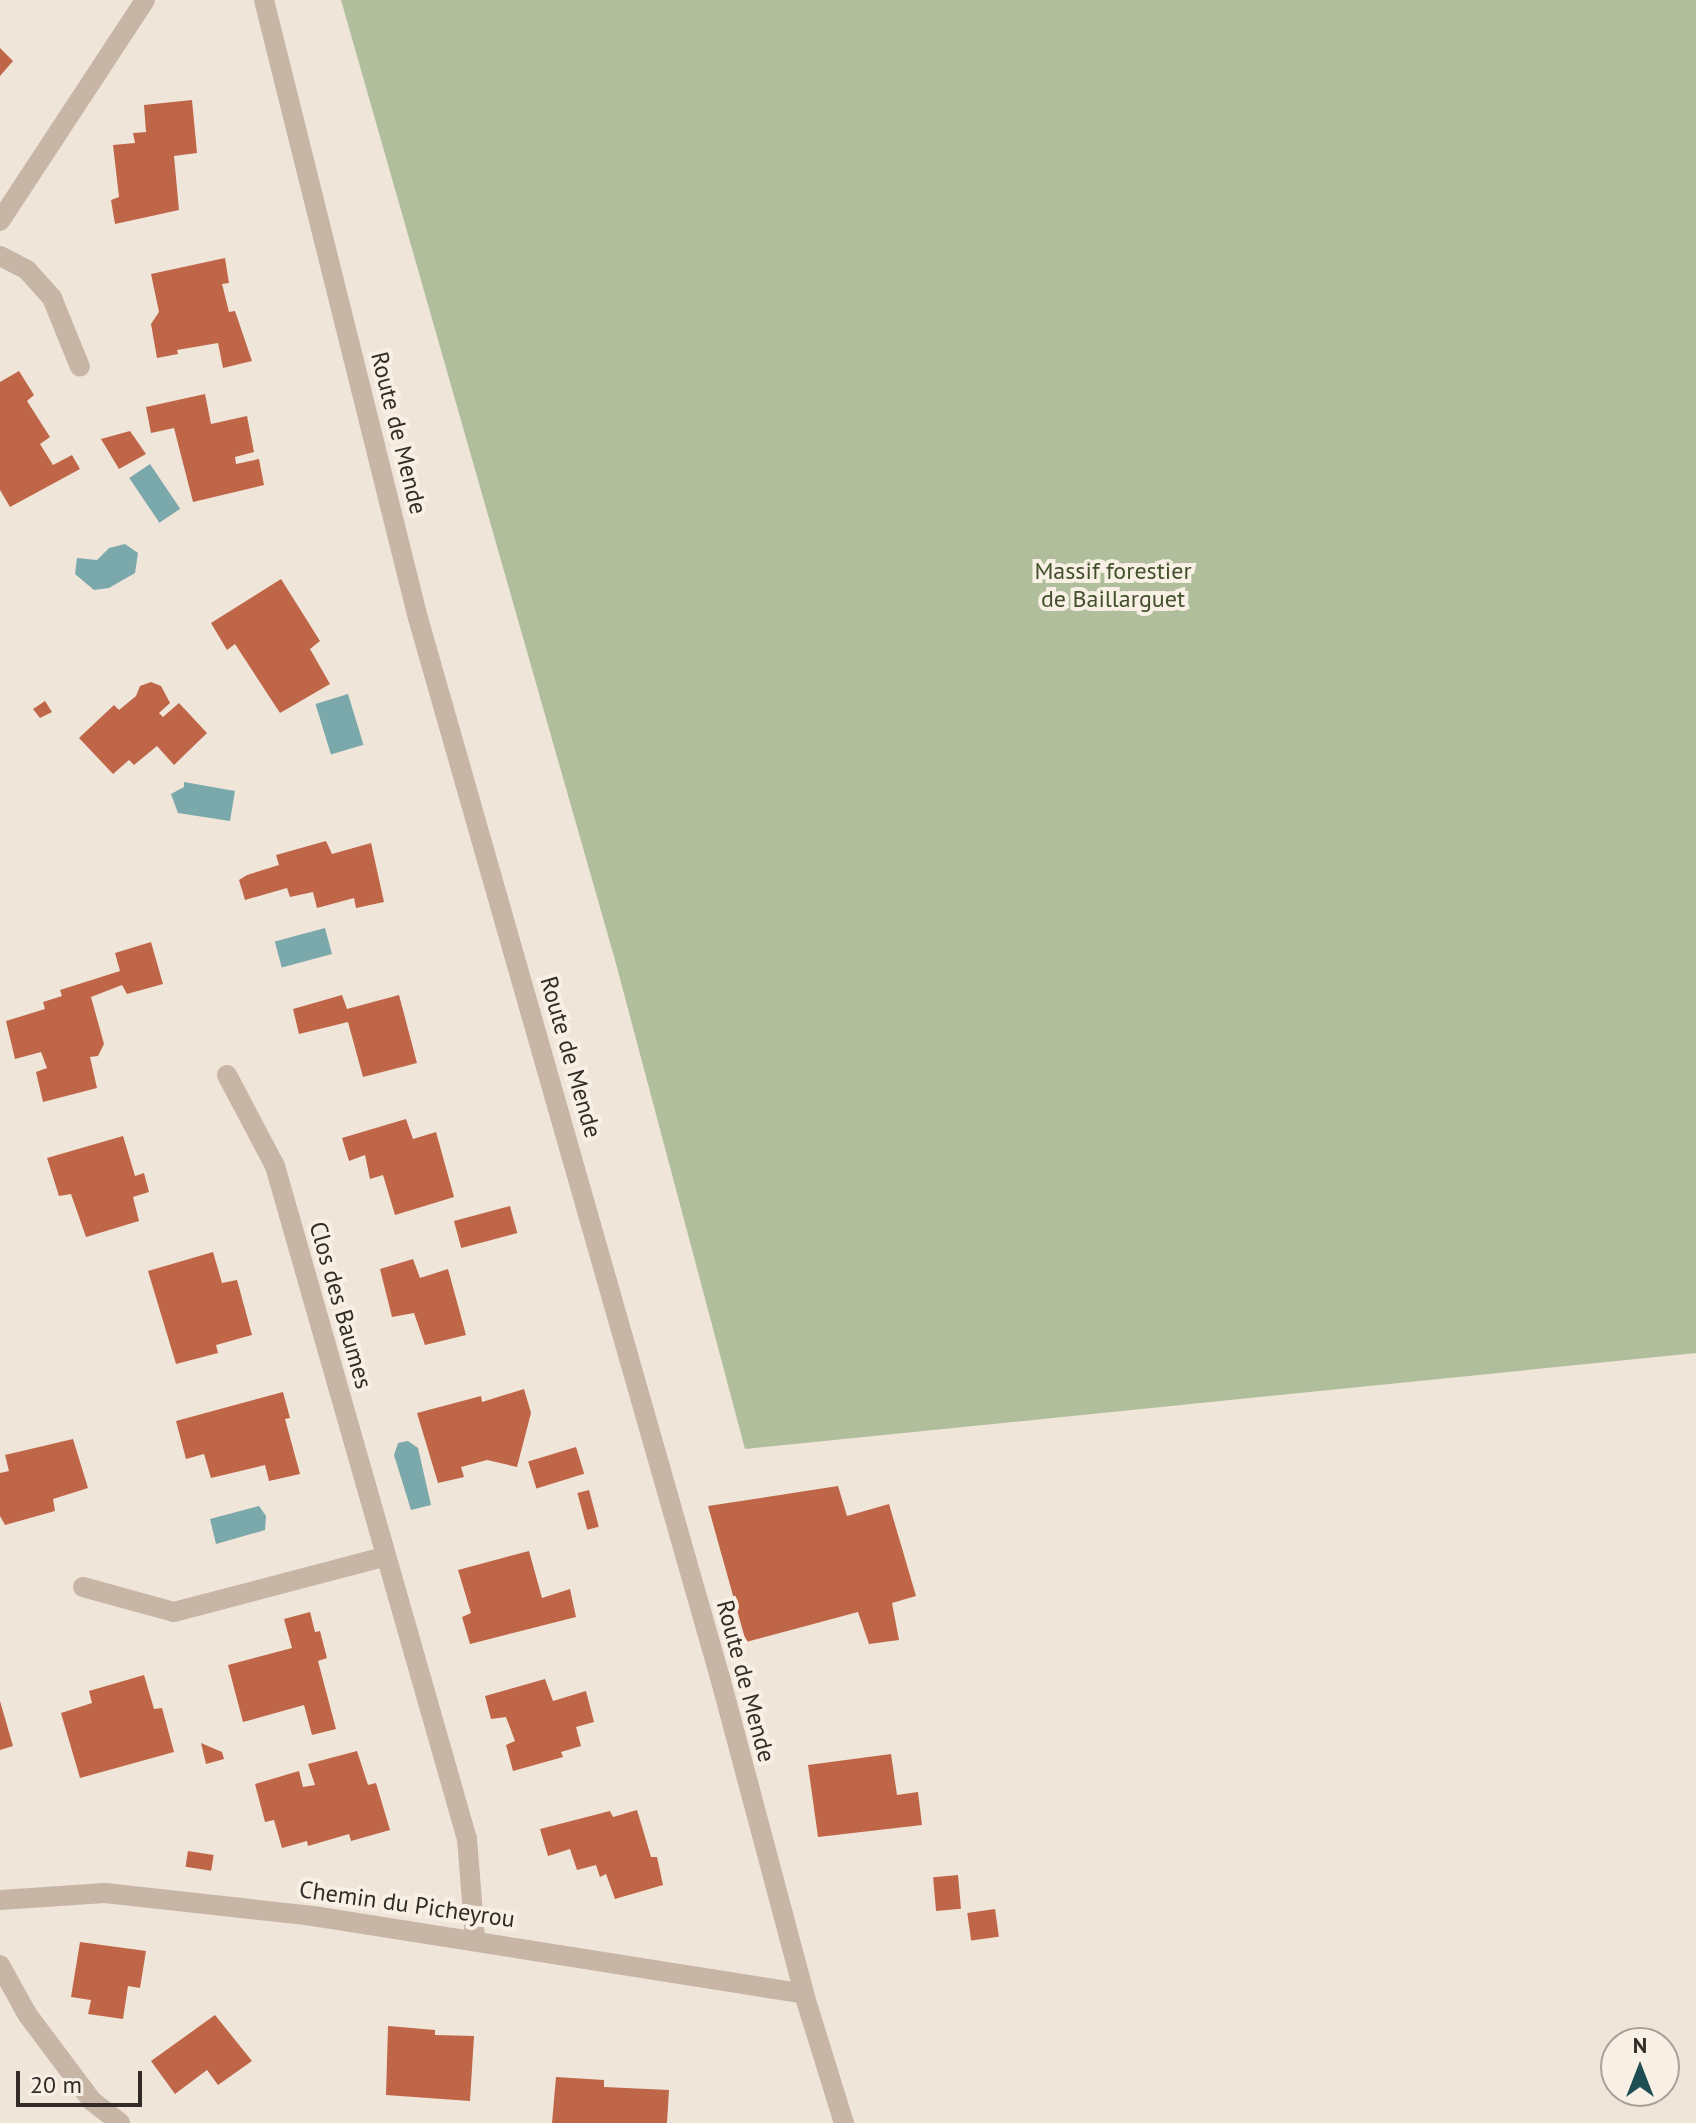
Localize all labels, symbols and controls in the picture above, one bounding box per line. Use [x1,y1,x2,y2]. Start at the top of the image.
street label: Route de Mende [365,349,433,517]
park label: Massif forestier de Baillarguet [1034,557,1192,613]
street label: Route de Mende [534,973,608,1141]
street label: Clos des Baumes [303,1218,379,1392]
street label: Route de Mende [711,1597,781,1765]
street label: Chemin du Picheyrou [297,1875,517,1933]
north arrow [1600,2027,1680,2107]
text: N [1633,2031,1647,2059]
scale bar [20,2055,146,2105]
text: 20 m [30,2069,82,2100]

